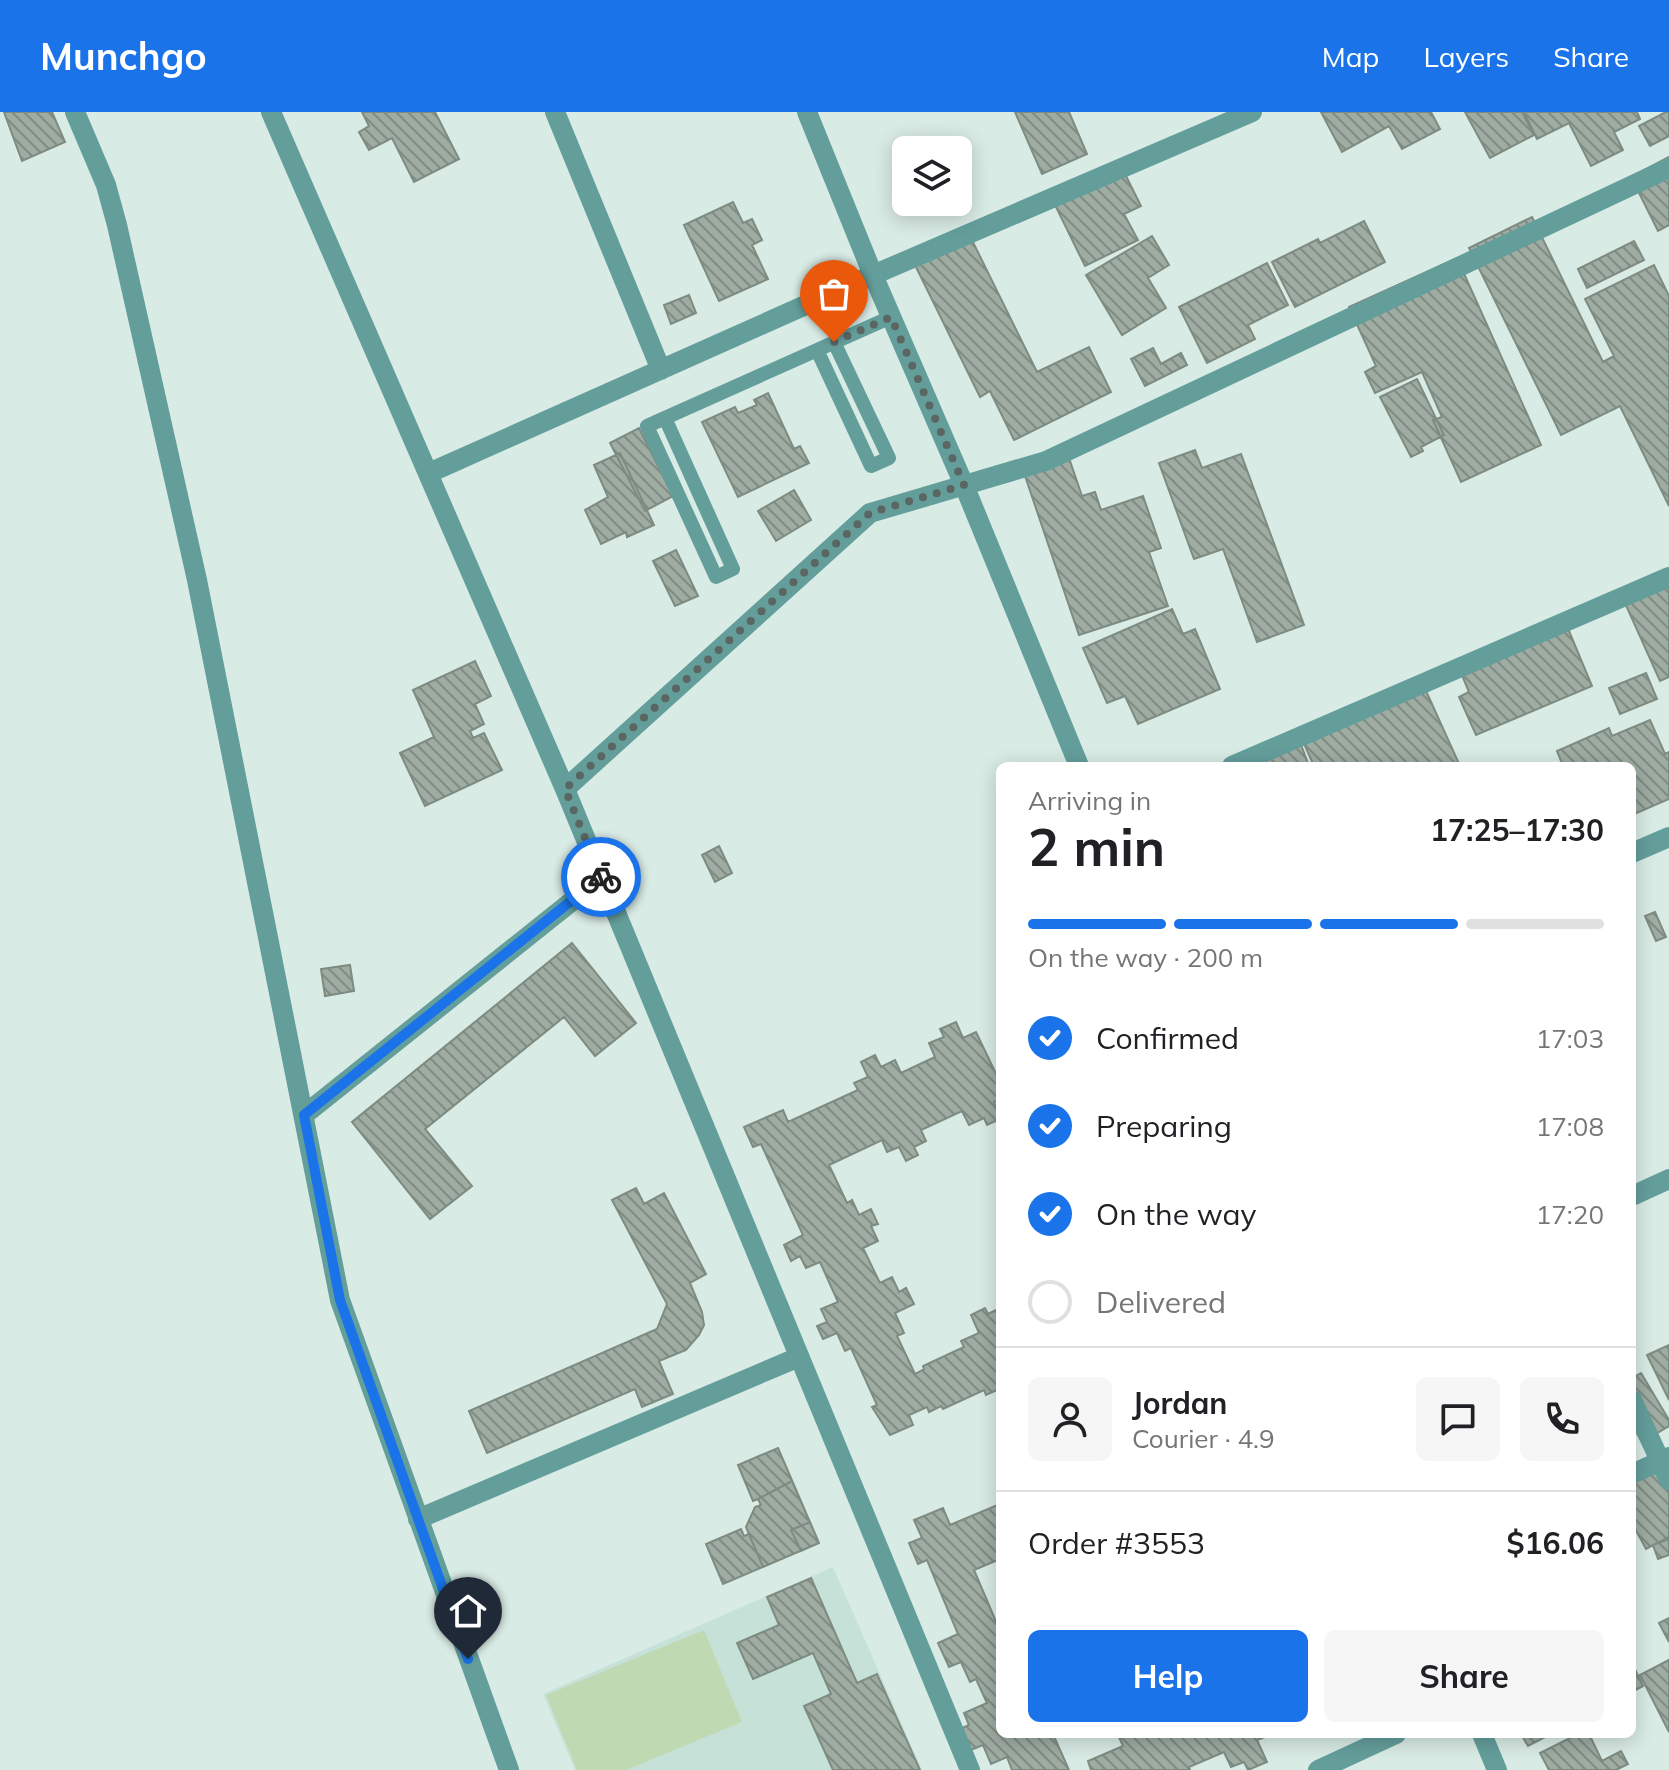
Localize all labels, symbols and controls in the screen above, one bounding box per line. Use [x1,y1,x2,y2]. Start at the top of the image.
text: Munchgo [40,32,207,80]
text: Map [1322,39,1379,74]
text: Layers [1423,39,1509,74]
text: Share [1553,39,1629,74]
map controls [892,136,972,216]
button: layers [892,136,972,216]
pin [800,260,868,342]
icon: bag [812,272,856,316]
text: Arriving in [1028,784,1151,817]
text: 17:25–17:30 [1430,811,1604,849]
text: 2 min [1028,814,1165,879]
courier [561,837,641,917]
icon: bike [579,855,623,899]
text: On the way · 200 m [1028,941,1263,974]
icon: check [1028,1016,1072,1060]
text: Confirmed [1096,1019,1239,1057]
text: 17:03 [1536,1022,1604,1055]
icon: check [1028,1104,1072,1148]
text: Preparing [1096,1107,1232,1145]
text: 17:08 [1536,1110,1604,1143]
icon: check [1028,1192,1072,1236]
text: On the way [1096,1195,1256,1233]
text: 17:20 [1536,1198,1604,1231]
text: Delivered [1096,1283,1226,1321]
button: person [1028,1377,1112,1461]
button: chat [1416,1377,1500,1461]
button: phone [1520,1377,1604,1461]
text: Jordan [1132,1384,1227,1422]
text: Courier · 4.9 [1132,1422,1275,1455]
text: Order #3553 [1028,1524,1205,1562]
text: $16.06 [1507,1524,1604,1562]
pin [434,1577,502,1659]
icon: home [446,1589,490,1633]
button: Help [1028,1630,1308,1722]
button: Share [1324,1630,1604,1722]

